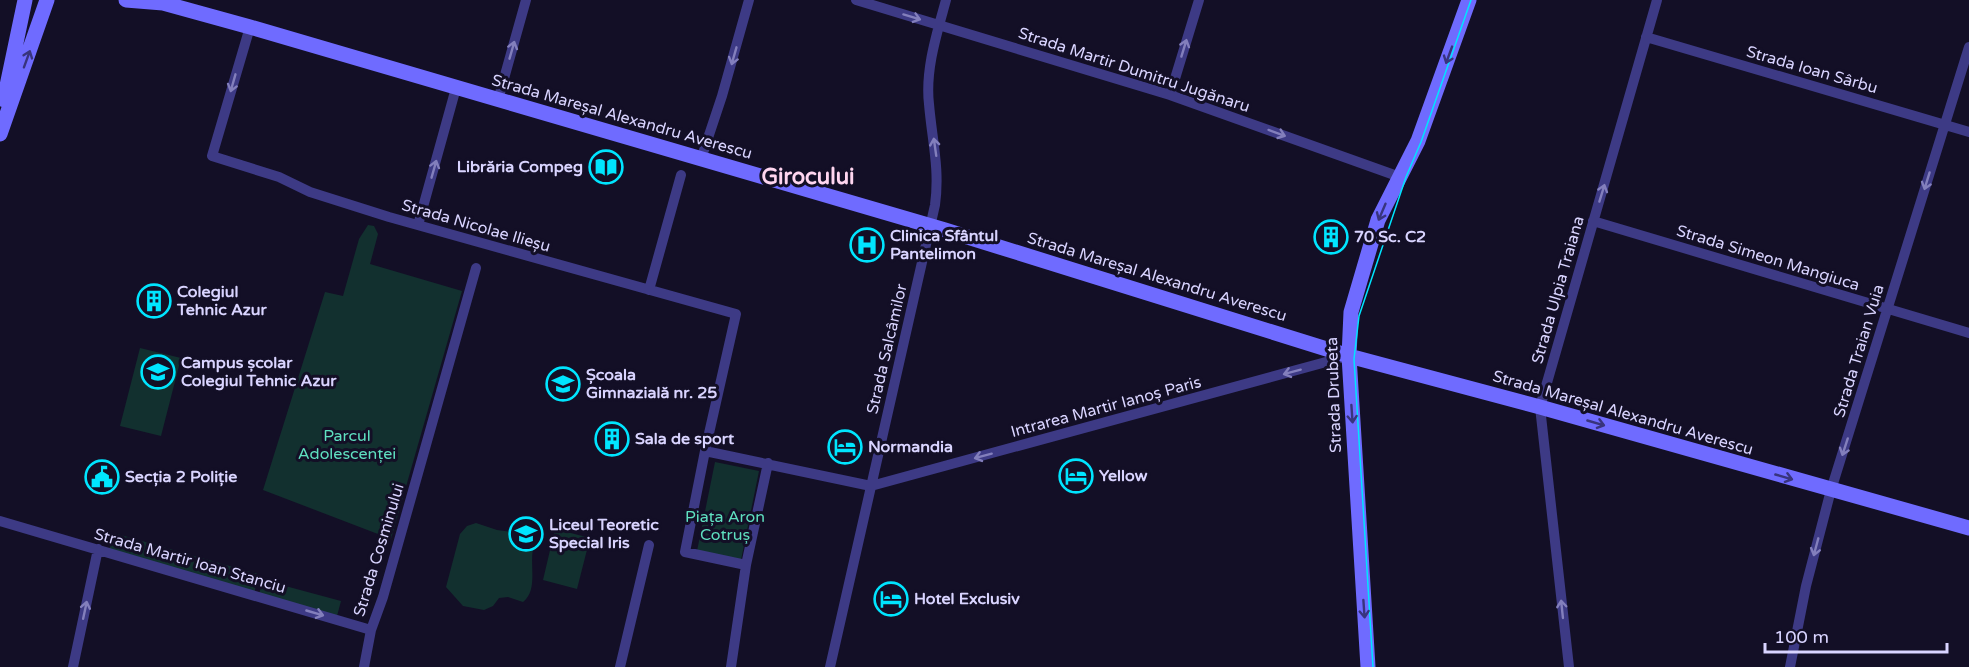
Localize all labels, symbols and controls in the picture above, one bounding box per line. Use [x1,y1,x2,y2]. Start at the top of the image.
one-way arrow [902,12,921,23]
street label: Strada Martir Dumitru Jugănaru [1016,23,1252,117]
one-way arrow [1179,38,1190,57]
one-way arrow [507,41,518,60]
street label: Strada Ioan Sârbu [1744,42,1880,98]
one-way arrow [1442,45,1453,64]
one-way arrow [727,46,739,65]
one-way arrow [22,50,33,69]
street label: Strada Mareșal Alexandru Averescu [489,70,755,164]
one-way arrow [227,73,238,92]
one-way arrow [1268,129,1286,140]
one-way arrow [930,138,941,158]
library icon: Librăria Compeg [588,149,624,185]
place label: Librăria Compeg [457,157,583,177]
one-way arrow [428,160,440,179]
district label: Girocului [761,164,855,190]
one-way arrow [1921,171,1932,190]
one-way arrow [1597,184,1608,203]
street label: Strada Nicolae Ilieșu [399,195,553,257]
one-way arrow [1376,202,1387,221]
street label: Strada Ulpia Traiana [1527,214,1589,366]
building icon: 70 Sc. C2 [1313,219,1349,255]
street label: Strada Simeon Mangiuca [1674,221,1862,295]
place label: Clinica Sfântul Pantelimon [890,226,998,264]
hospital icon: Clinica Sfântul Pantelimon [849,227,885,263]
place label: 70 Sc. C2 [1354,227,1426,247]
street label: Strada Mareșal Alexandru Averescu [1025,228,1289,326]
street label: Strada Salcâmilor [862,281,912,416]
place label: Colegiul Tehnic Azur [176,282,268,320]
street label: Strada Traian Vuia [1829,282,1889,420]
building icon: Colegiul Tehnic Azur [136,283,172,319]
street label: Strada Drubeta [1322,337,1346,453]
place label: Campus școlar Colegiul Tehnic Azur [181,353,337,391]
school or university icon: Campus școlar Colegiul Tehnic Azur [140,354,176,390]
place label: Școala Gimnazială nr. 25 [586,365,717,403]
school or university icon: Școala Gimnazială nr. 25 [545,366,581,402]
one-way arrow [1283,366,1302,378]
street label: Strada Mareșal Alexandru Averescu [1490,366,1756,460]
street label: Intrarea Martir Ianoș Paris [1009,372,1203,442]
one-way arrow [1347,404,1358,424]
one-way arrow [1586,418,1605,430]
building icon: Sala de sport [594,421,630,457]
park label: Parcul Adolescenței [298,426,396,464]
place label: Sala de sport [635,429,735,449]
hotel icon: Normandia [827,429,863,465]
place label: Normandia [868,437,953,457]
one-way arrow [1839,437,1850,456]
one-way arrow [973,451,992,463]
hotel icon: Yellow [1058,458,1094,494]
public building icon: Secția 2 Poliție [84,459,120,495]
place label: Yellow [1099,466,1148,486]
place label: Secția 2 Poliție [125,467,237,487]
one-way arrow [1774,472,1793,483]
street label: Strada Cosminului [349,481,409,619]
park label: Piața Aron Cotruș [685,507,765,545]
place label: Liceul Teoretic Special Iris [549,515,659,553]
school or university icon: Liceul Teoretic Special Iris [508,516,544,552]
street label: Strada Martir Ioan Stanciu [92,524,288,598]
one-way arrow [1810,537,1822,556]
hotel icon: Hotel Exclusiv [873,581,909,617]
place label: Hotel Exclusiv [914,589,1020,609]
one-way arrow [1359,599,1370,618]
one-way arrow [1556,599,1567,619]
one-way arrow [80,601,91,620]
one-way arrow [305,608,324,619]
scale bar [1765,616,1946,654]
text: 100 m [1774,626,1829,648]

